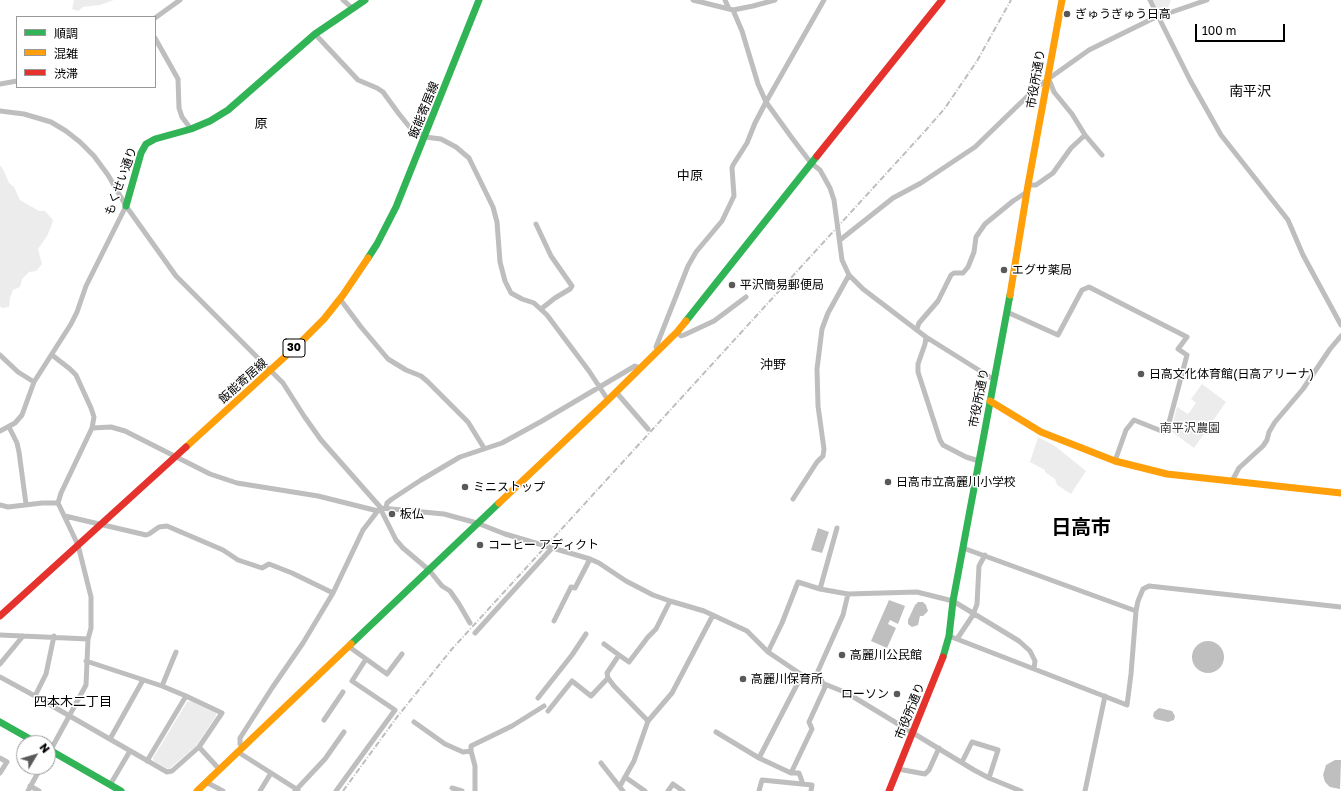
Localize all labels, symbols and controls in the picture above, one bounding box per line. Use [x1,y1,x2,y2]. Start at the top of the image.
place label: ぎゅうぎゅう日高 [1075,7,1171,21]
marker: ぎゅうぎゅう日高 [1062,9,1072,19]
legend [16,16,156,88]
scale bar [1197,16,1287,42]
text: 100 m [1202,23,1236,38]
text: 順調 [54,26,78,41]
text: 混雑 [54,46,78,61]
street label: 市役所通り [1024,48,1048,110]
text: 渋滞 [54,66,78,81]
street label: 飯能寄居線 [406,79,442,141]
district label: 南平沢 [1229,84,1271,100]
district label: 原 [255,116,267,132]
street label: もくせい通り [102,145,140,217]
district label: 中原 [677,168,703,184]
place label: エグサ薬局 [1012,263,1072,277]
marker: エグサ薬局 [999,265,1009,275]
place label: 平沢簡易郵便局 [740,278,824,292]
marker: 平沢簡易郵便局 [727,280,737,290]
road number: 30 [283,339,305,357]
street label: 飯能寄居線 [216,356,270,406]
district label: 沖野 [760,357,786,373]
street label: 市役所通り [966,367,992,429]
place label: 日高文化体育館(日高アリーナ) [1149,367,1314,381]
marker: 日高文化体育館(日高アリーナ) [1136,369,1146,379]
park label: 南平沢農園 [1160,421,1220,435]
place label: 日高市立高麗川小学校 [896,475,1016,489]
marker: 日高市立高麗川小学校 [883,477,893,487]
place label: ミニストップ [473,480,545,494]
marker: ミニストップ [460,482,470,492]
place label: 板仏 [400,507,424,521]
marker: 板仏 [387,509,397,519]
district label: 日高市 [1051,516,1111,540]
place label: コーヒー アディクト [488,538,599,552]
marker: コーヒー アディクト [475,540,485,550]
place label: 高麗川公民館 [850,648,922,662]
marker: 高麗川公民館 [837,650,847,660]
place label: 高麗川保育所 [751,672,823,686]
marker: 高麗川保育所 [738,674,748,684]
street label: 市役所通り [892,680,928,742]
place label: ローソン [841,687,889,701]
marker: ローソン [892,689,902,699]
district label: 四本木二丁目 [34,694,112,710]
north arrow [16,735,56,775]
text: N [37,741,53,755]

